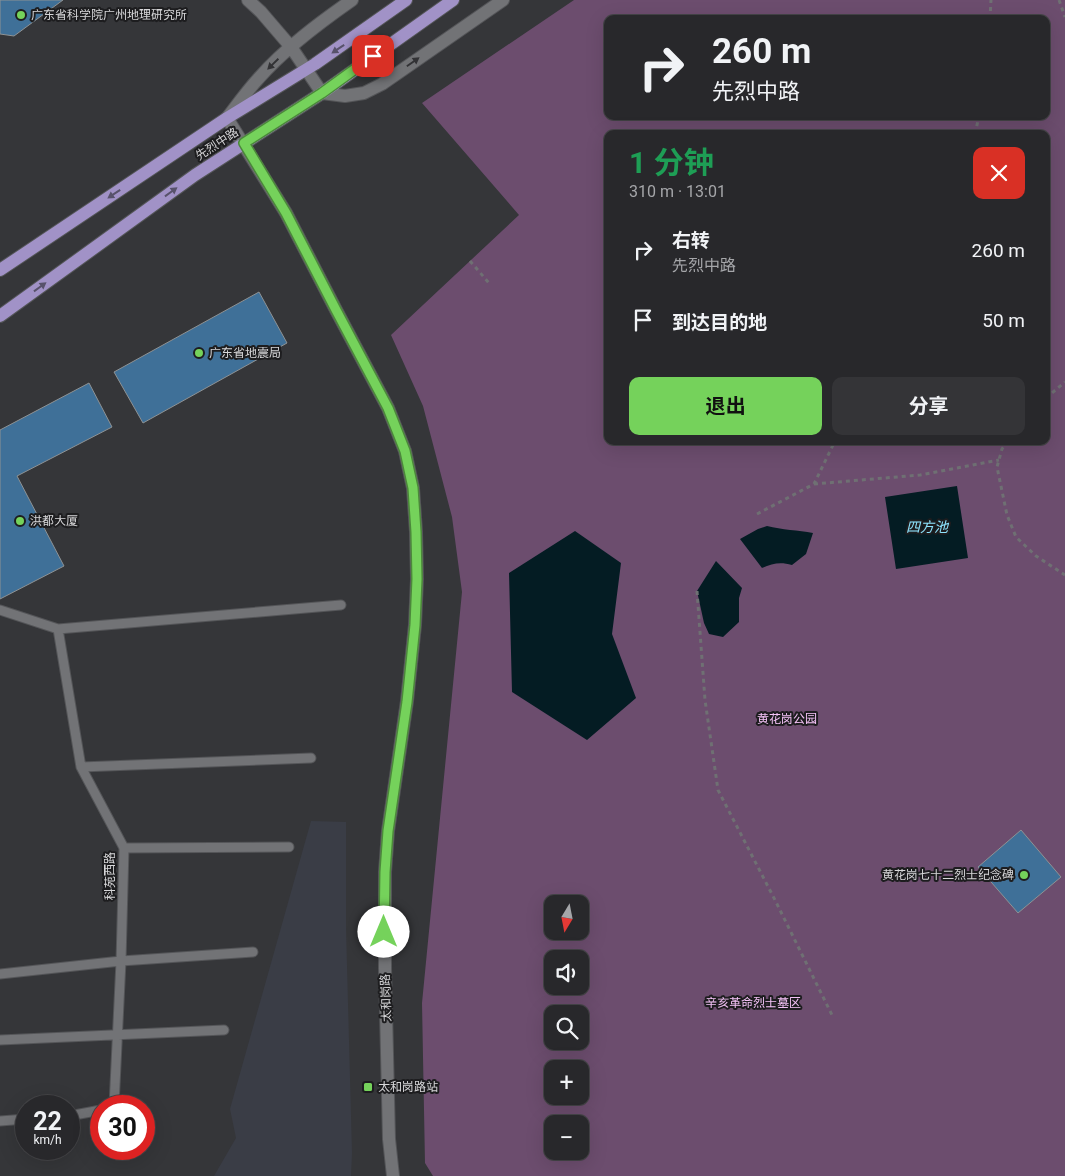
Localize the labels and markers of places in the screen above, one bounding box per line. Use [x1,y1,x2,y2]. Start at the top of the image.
place label: 广东省科学院广州地理研究所 [31,8,187,22]
marker: 广东省科学院广州地理研究所 [15,9,27,21]
pin [352,35,394,77]
place label: 广东省地震局 [209,346,281,360]
marker: 广东省地震局 [193,347,205,359]
place label: 洪都大厦 [30,514,78,528]
marker: 洪都大厦 [14,515,26,527]
place label: 黄花岗七十二烈士纪念碑 [882,868,1014,882]
marker: 黄花岗七十二烈士纪念碑 [1018,869,1030,881]
place label: 太和岗路站 [378,1080,438,1094]
marker: 太和岗路站 [362,1081,374,1093]

